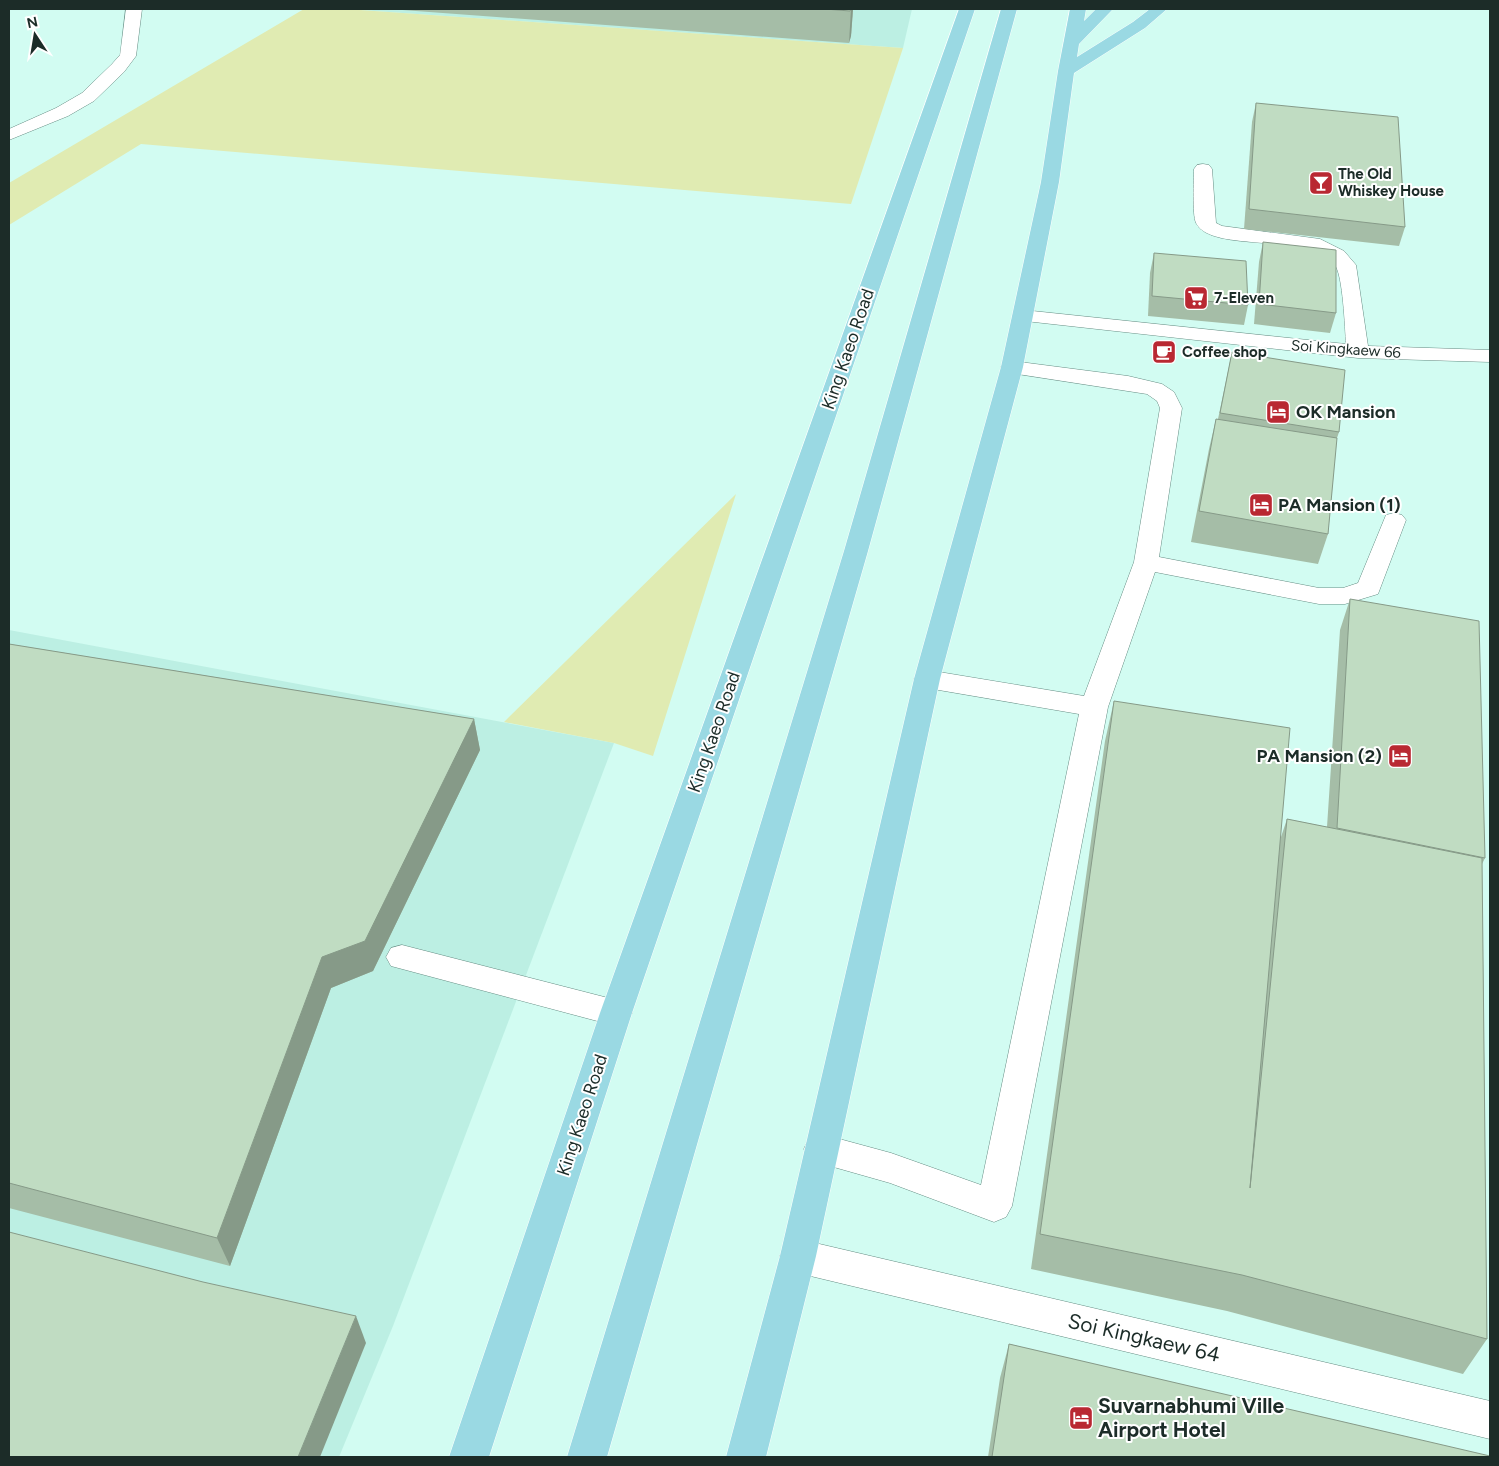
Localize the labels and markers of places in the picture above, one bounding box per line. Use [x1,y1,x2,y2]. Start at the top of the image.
place label: The Old Whiskey House [1338,165,1445,200]
bar icon: The Old Whiskey House [1308,170,1334,196]
supermarket icon: 7-Eleven [1183,285,1209,311]
place label: 7-Eleven [1214,289,1274,307]
cafe icon: Coffee shop [1151,339,1177,365]
place label: Coffee shop [1182,343,1267,361]
hotel icon: OK Mansion [1265,399,1291,425]
place label: OK Mansion [1296,401,1395,423]
hotel icon: PA Mansion (1) [1248,492,1274,518]
place label: PA Mansion (1) [1278,494,1401,516]
hotel icon: PA Mansion (2) [1387,743,1413,769]
place label: PA Mansion (2) [1257,745,1382,767]
place label: Suvarnabhumi Ville Airport Hotel [1098,1393,1285,1442]
hotel icon: Suvarnabhumi Ville Airport Hotel [1068,1405,1094,1431]

